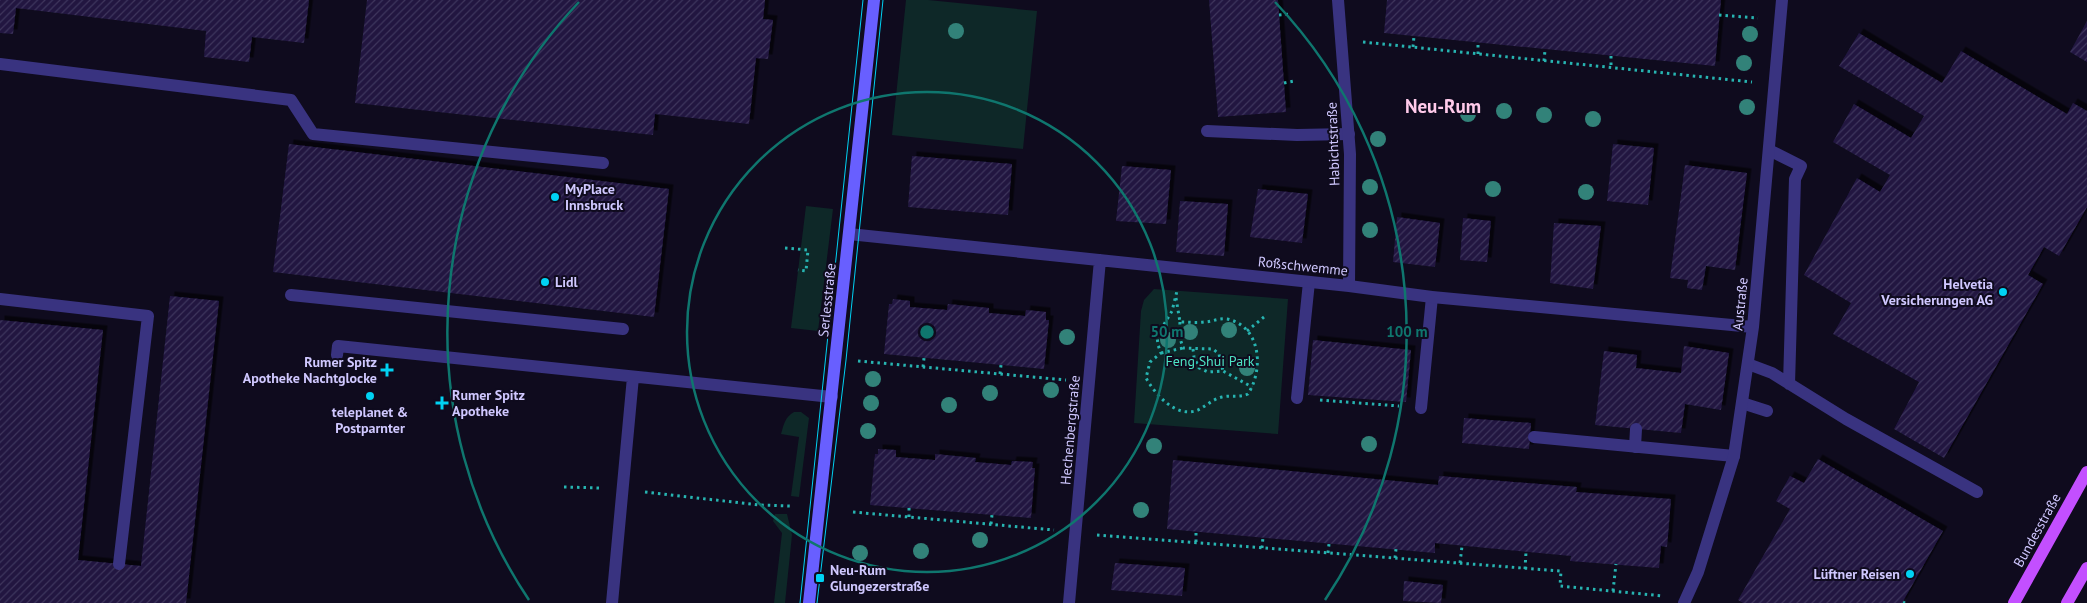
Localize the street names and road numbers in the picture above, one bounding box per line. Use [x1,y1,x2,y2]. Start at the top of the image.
street label: Habichtstraße [1323,102,1343,186]
street label: Roßschwemme [1257,252,1349,280]
street label: Serlesstraße [814,262,840,338]
street label: Austraße [1728,276,1752,332]
street label: Hechenbergstraße [1056,375,1084,485]
street label: Bundesstraße [2009,490,2065,570]

